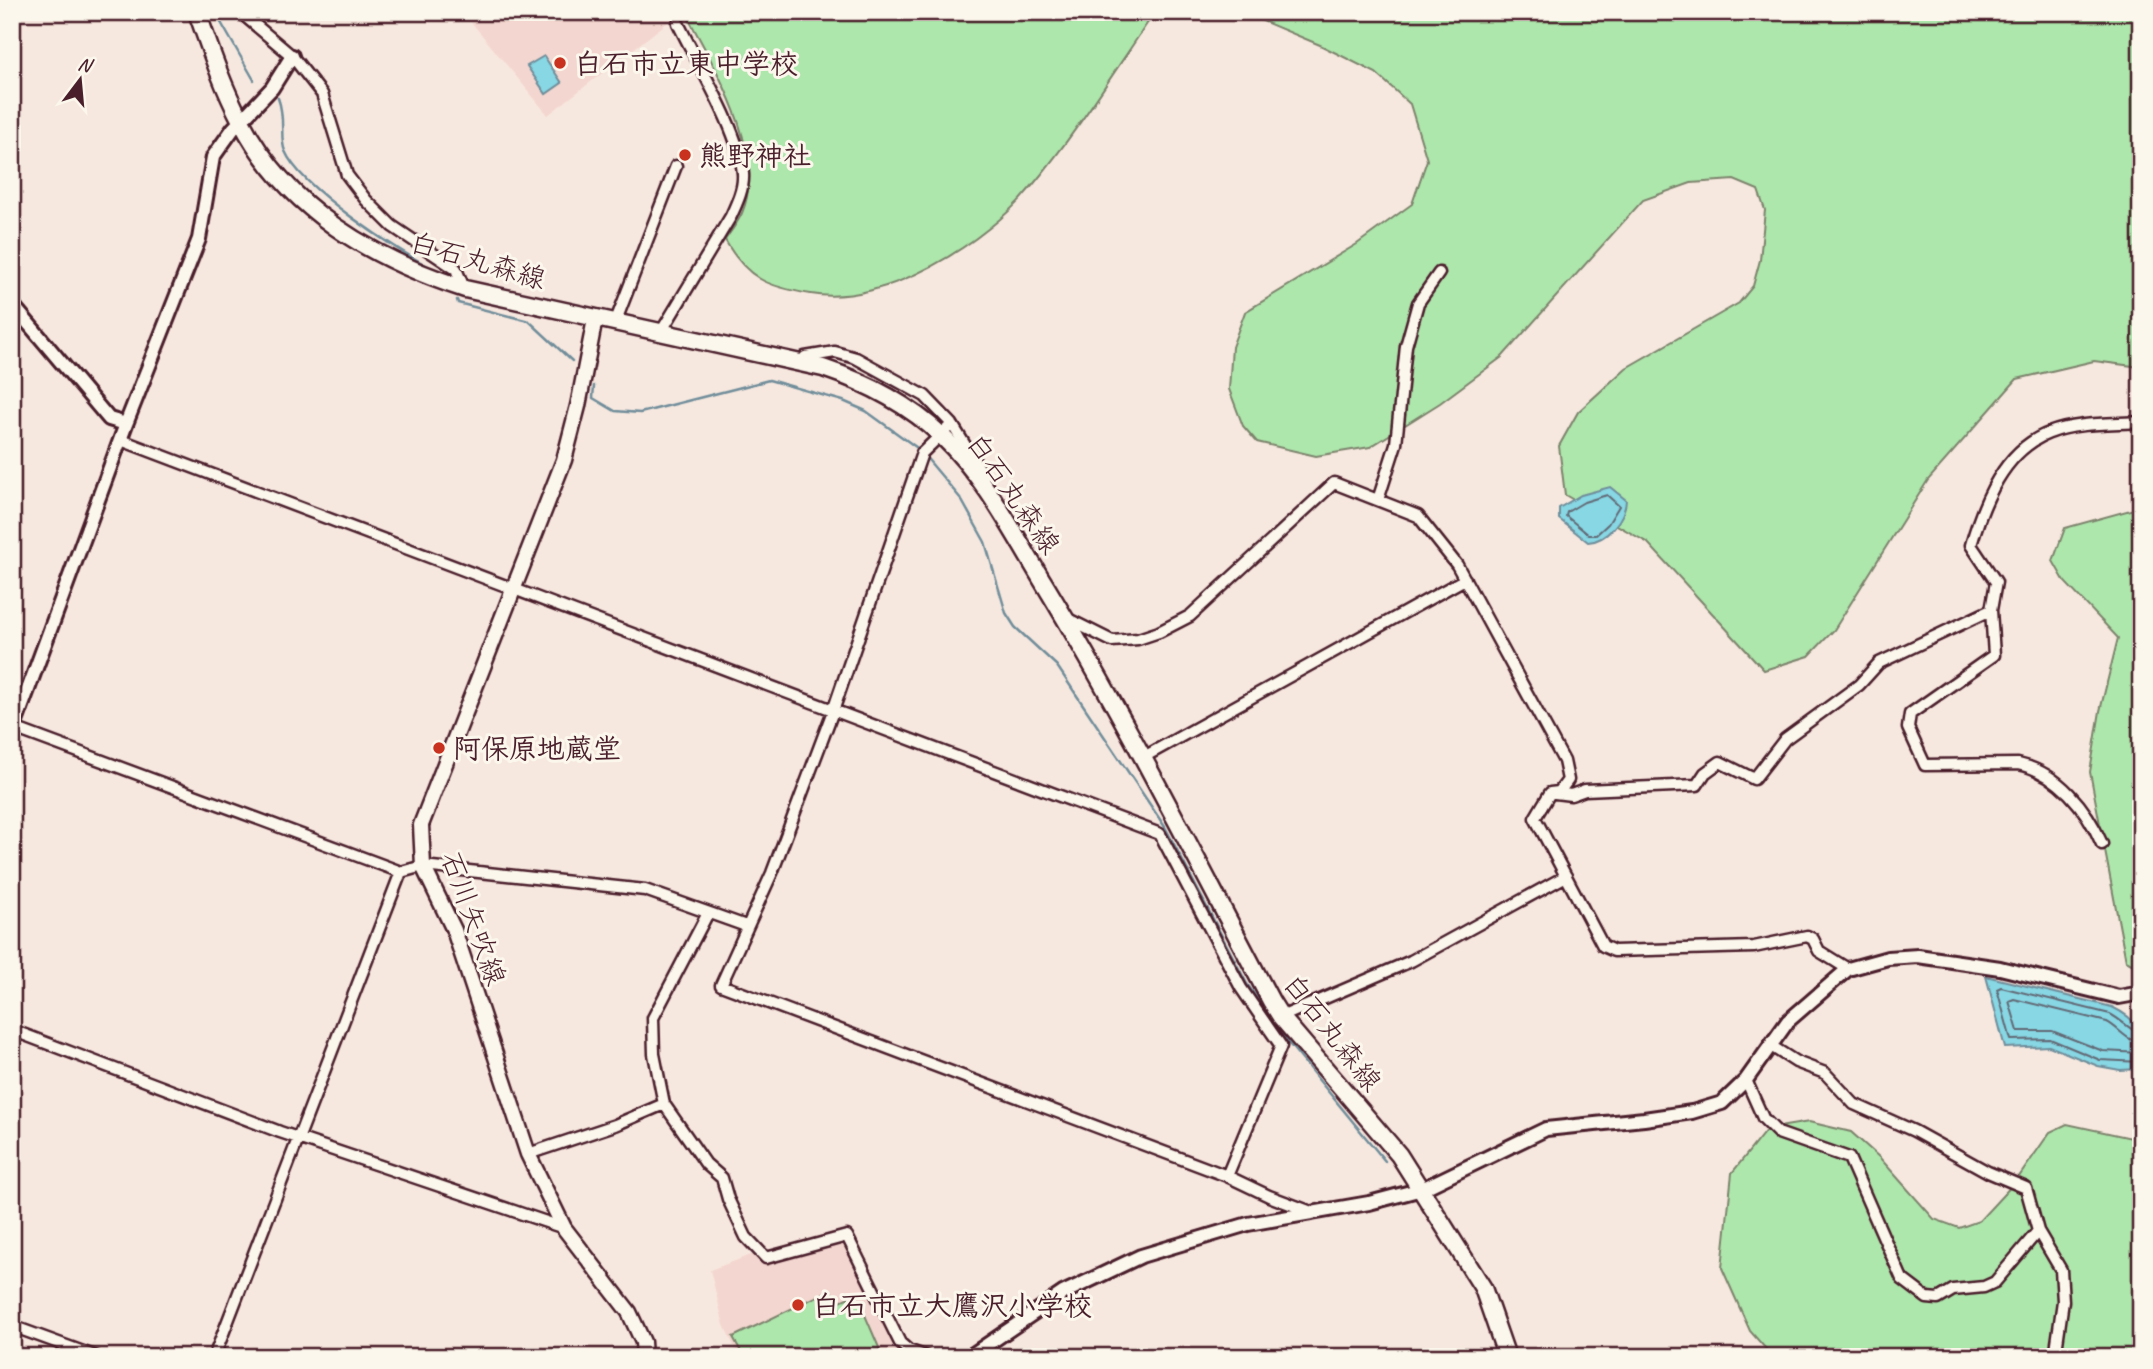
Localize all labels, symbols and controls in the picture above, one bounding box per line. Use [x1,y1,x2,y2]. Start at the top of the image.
north arrow [46,46,116,116]
place label: 白石市立東中学校 [574,46,798,81]
text: N [75,51,96,79]
marker: 白石市立東中学校 [552,55,568,71]
place label: 熊野神社 [699,138,811,173]
marker: 熊野神社 [677,147,693,163]
street label: 白石丸森線 [406,224,550,297]
street label: 白石丸森線 [959,426,1068,561]
place label: 阿保原地蔵堂 [453,731,621,766]
marker: 阿保原地蔵堂 [431,740,447,756]
street label: 石川矢吹線 [433,846,514,990]
street label: 白石丸森線 [1276,966,1389,1098]
place label: 白石市立大鷹沢小学校 [812,1288,1092,1323]
marker: 白石市立大鷹沢小学校 [790,1297,806,1313]

